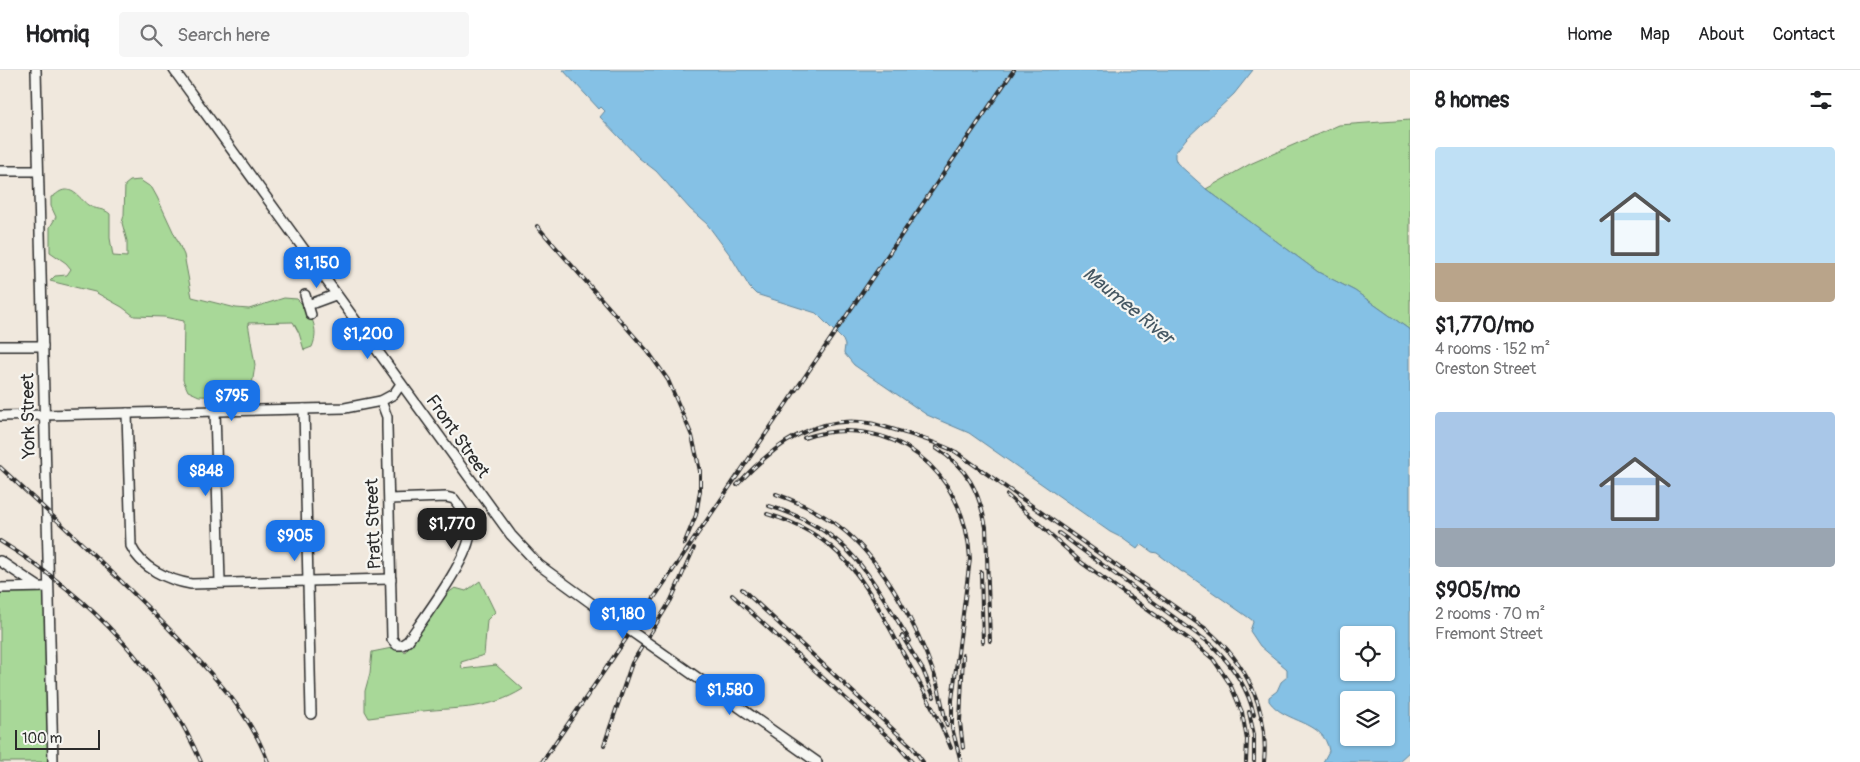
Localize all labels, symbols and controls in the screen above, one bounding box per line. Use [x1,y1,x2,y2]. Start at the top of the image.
search box [119,12,469,57]
text: Homiq [25,20,89,49]
icon: search [137,21,165,49]
text: Search here [177,23,270,47]
text: Home [1567,23,1612,46]
text: Map [1640,23,1670,46]
text: About [1698,23,1744,46]
text: Contact [1772,23,1835,46]
icon: filters [1807,86,1835,114]
text: 8 homes [1435,87,1509,114]
icon: home [1590,179,1680,269]
pin: $1,150 [276,246,358,289]
text: $1,150 [295,253,339,273]
water label: Maumee River [1078,262,1181,351]
text: $1,770/mo [1435,312,1534,339]
pin: $1,200 [327,318,409,360]
text: $1,200 [343,324,393,344]
text: 4 rooms · 152 m² [1435,339,1550,359]
text: Creston Street [1435,359,1536,379]
street label: York Street [16,372,41,460]
pin: $795 [202,380,262,422]
text: $795 [215,386,249,406]
street label: Front Street [421,390,495,483]
icon: home [1590,444,1680,534]
pin: $848 [176,454,236,497]
text: $848 [189,461,223,481]
street label: Pratt Street [360,477,387,570]
pin: $1,770 [411,508,493,550]
text: $1,770 [429,514,475,534]
pin: $905 [265,520,325,562]
text: $905 [277,526,313,546]
text: $905/mo [1435,577,1520,604]
pin: $1,180 [582,598,664,640]
text: $1,180 [601,604,645,624]
text: 2 rooms · 70 m² [1435,604,1545,624]
text: Fremont Street [1435,624,1543,644]
map controls [1340,626,1395,746]
button: locate [1340,626,1395,681]
pin: $1,580 [689,674,771,716]
text: $1,580 [707,680,753,700]
button: layers [1340,691,1395,746]
scale bar [15,727,100,750]
text: 100 m [22,730,62,747]

